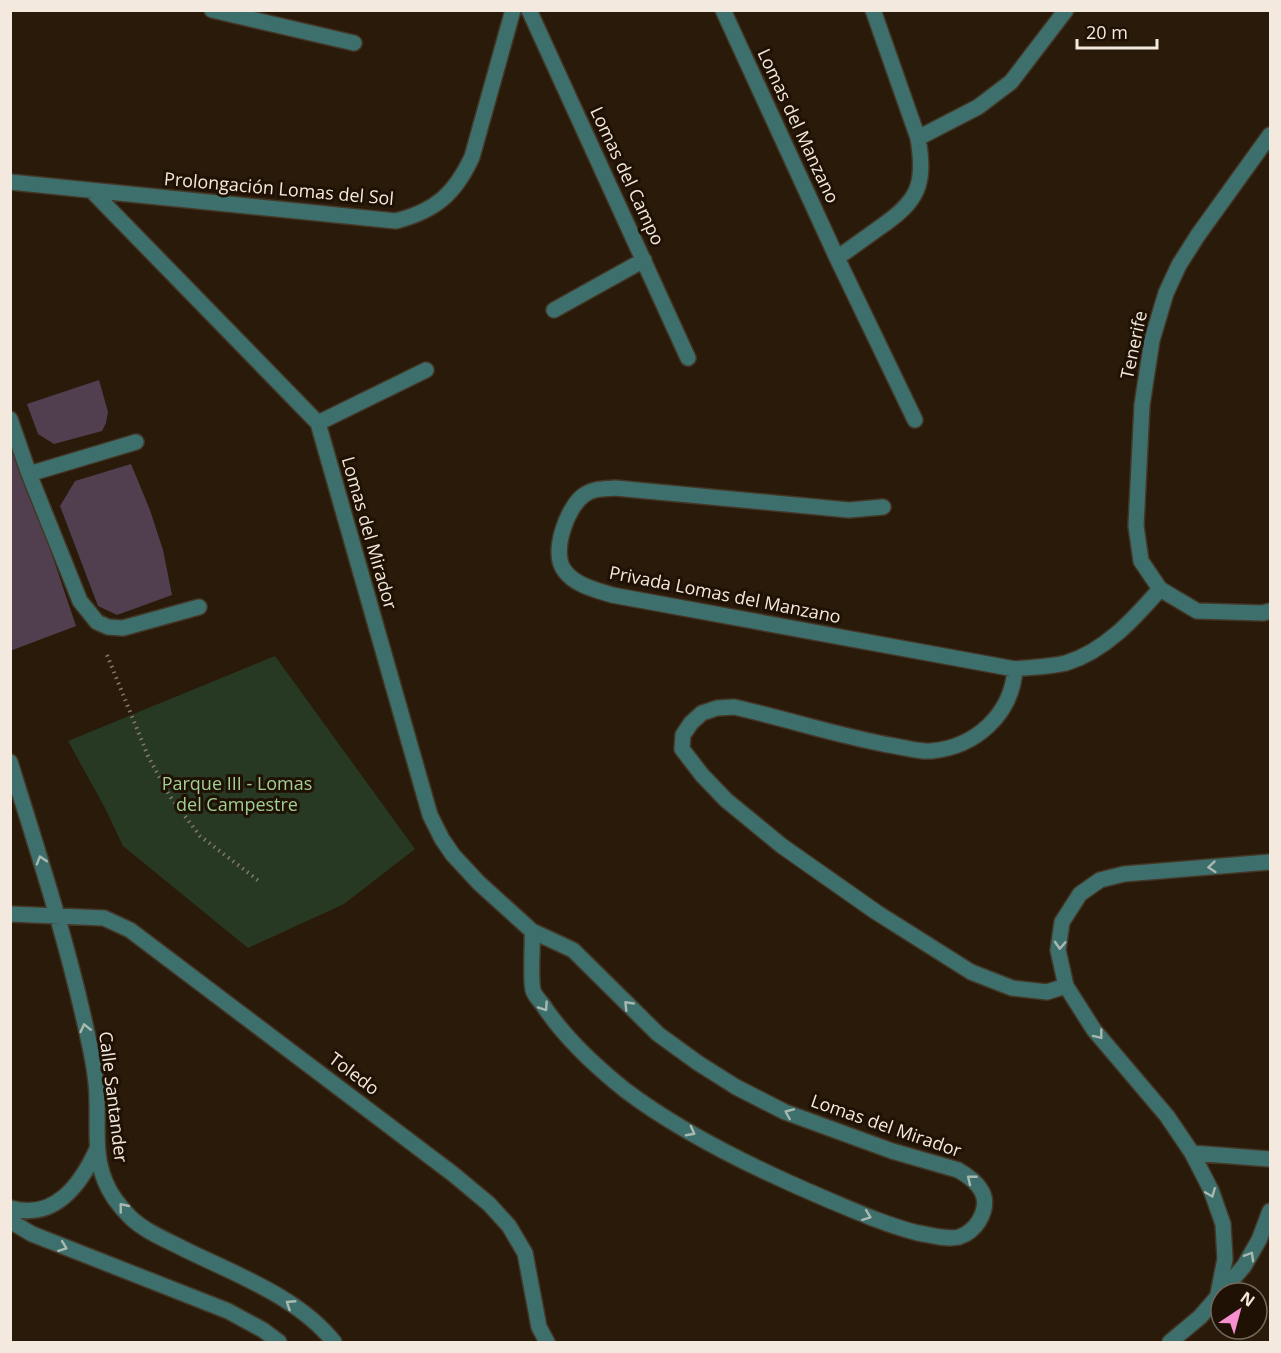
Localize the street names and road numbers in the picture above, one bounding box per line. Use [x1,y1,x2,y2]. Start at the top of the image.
street label: Lomas del Manzano [753,44,845,207]
street label: Lomas del Campo [585,102,671,249]
street label: Prolongación Lomas del Sol [163,166,395,210]
street label: Tenerife [1114,308,1152,381]
street label: Lomas del Mirador [337,454,403,612]
street label: Privada Lomas del Manzano [607,560,843,628]
street label: Calle Santander [94,1030,134,1165]
street label: Toledo [325,1046,385,1100]
street label: Lomas del Mirador [808,1088,965,1162]

